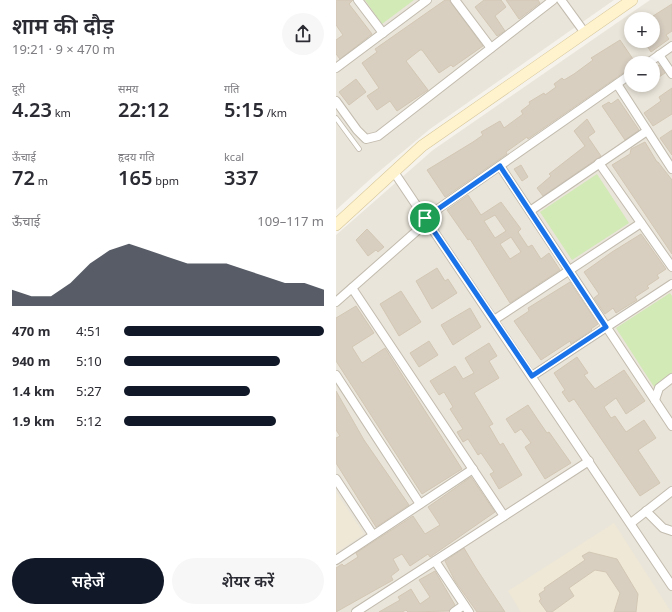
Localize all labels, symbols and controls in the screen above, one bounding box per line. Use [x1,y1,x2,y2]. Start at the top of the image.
text: शाम की दौड़ [12,10,114,40]
map controls [624,12,660,92]
button: + [624,12,660,48]
button: share [282,13,324,55]
text: 19:21 · 9 × 470 m [12,40,115,58]
button: − [624,56,660,92]
text: दूरी [12,81,25,96]
text: समय [118,81,138,96]
text: गति [224,81,239,96]
text: 4.23 [12,96,52,123]
text: 22:12 [118,96,169,123]
text: 5:15 [224,96,264,123]
text: km [52,105,71,120]
text: /km [264,105,287,120]
text: ऊँचाई [12,149,36,164]
text: हृदय गति [118,149,154,164]
text: kcal [224,149,244,164]
text: 72 [12,164,35,191]
text: 165 [118,164,152,191]
text: 337 [224,164,258,191]
text: m [35,173,48,188]
text: bpm [152,173,179,188]
pin [408,201,442,235]
icon: arrive [414,207,436,229]
text: ऊँचाई [12,212,40,230]
text: 109–117 m [257,212,324,230]
text: 470 m [12,322,50,340]
text: 4:51 [76,322,102,340]
text: 940 m [12,352,50,370]
text: 5:10 [76,352,102,370]
text: 1.4 km [12,382,55,400]
text: 5:27 [76,382,102,400]
text: 1.9 km [12,412,55,430]
text: 5:12 [76,412,102,430]
button: सहेजें [12,558,164,604]
button: शेयर करें [172,558,324,604]

